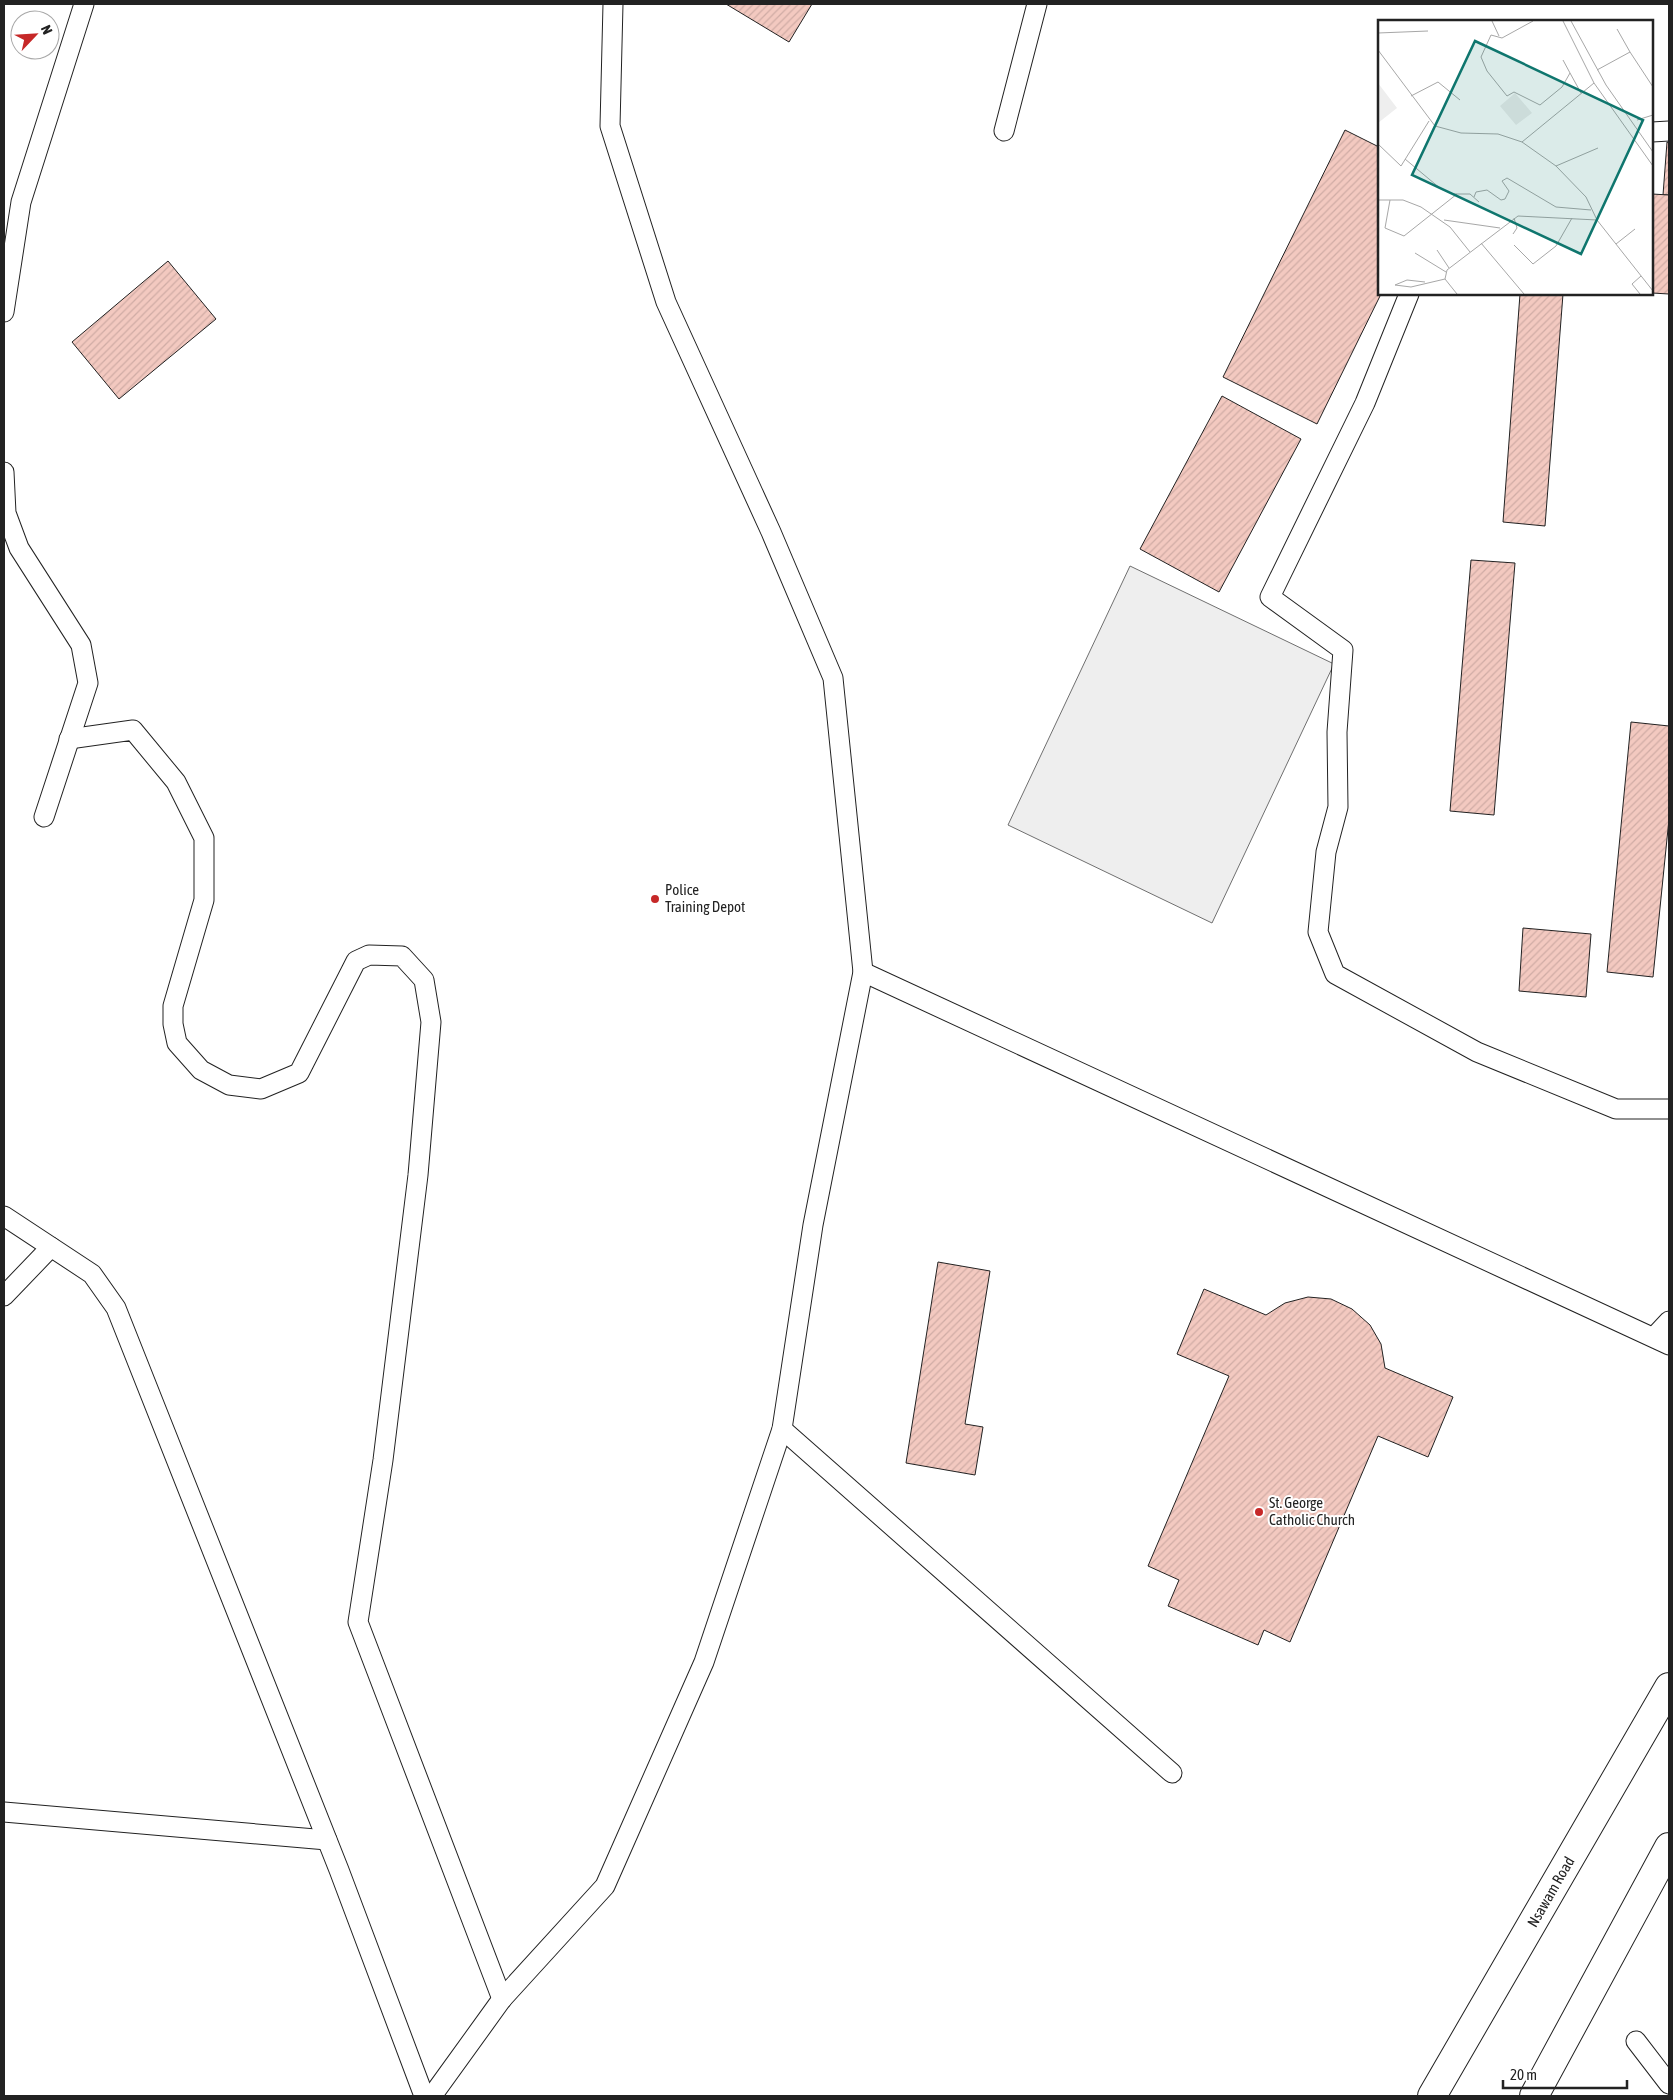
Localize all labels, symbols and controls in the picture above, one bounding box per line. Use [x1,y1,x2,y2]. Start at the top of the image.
north arrow [10,10,60,60]
inset map [1378,20,1653,295]
text: N [38,22,56,37]
place label: Police Training Depot [665,881,745,915]
marker: Police Training Depot [649,893,661,905]
place label: St. George Catholic Church [1269,1494,1355,1528]
marker: St. George Catholic Church [1253,1506,1265,1518]
street label: Nsawam Road [1524,1854,1578,1930]
scale bar [1503,2058,1627,2090]
text: 20 m [1510,2066,1537,2083]

